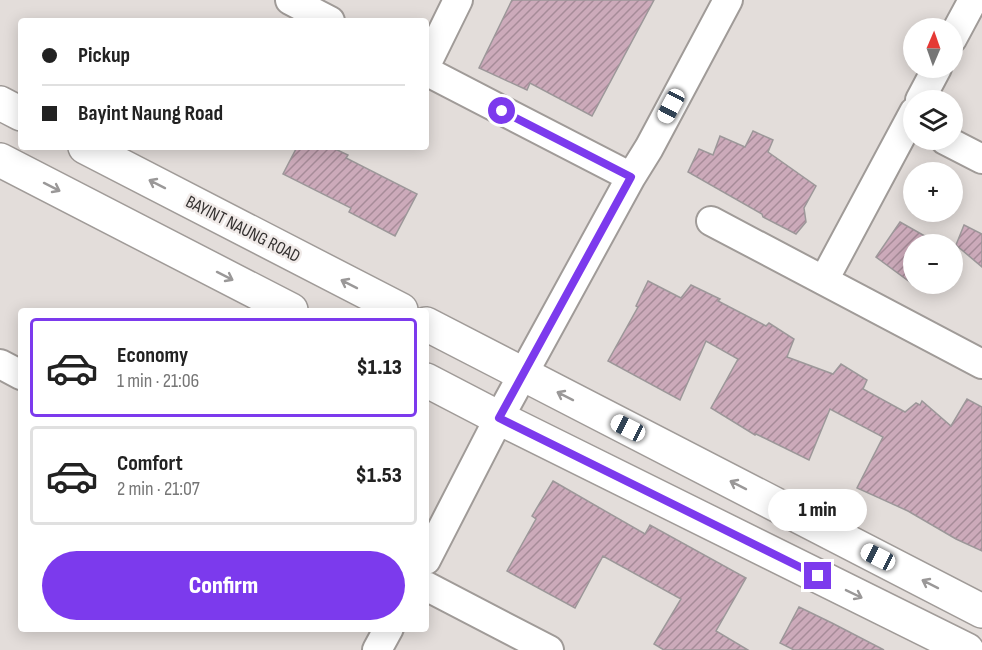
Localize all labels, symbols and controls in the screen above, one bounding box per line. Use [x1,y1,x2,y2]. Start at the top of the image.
north arrow [903,18,963,78]
map controls [903,18,963,294]
text: Pickup [78,42,130,69]
car [655,86,687,126]
button: layers [903,90,963,150]
route start [488,97,515,124]
text: Bayint Naung Road [78,100,223,127]
button: + [903,162,963,222]
one-way arrow [148,178,166,190]
one-way arrow [43,181,60,193]
street label: BAYINT NAUNG ROAD [182,191,304,267]
button: − [903,234,963,294]
one-way arrow [216,271,234,283]
one-way arrow [340,277,358,289]
icon: car [45,341,99,395]
text: Economy [117,342,188,369]
text: $1.13 [356,354,402,381]
text: 1 min · 21:06 [117,369,199,393]
one-way arrow [556,389,574,401]
car [608,412,648,444]
icon: car [45,449,99,503]
text: Comfort [117,450,183,477]
text: $1.53 [356,462,402,489]
text: 2 min · 21:07 [117,477,200,501]
one-way arrow [730,479,748,490]
callout: 1 min [768,489,868,531]
text: 1 min [798,498,837,522]
car [858,541,898,573]
button: Confirm [42,551,405,620]
route end [804,562,831,589]
one-way arrow [921,578,939,590]
one-way arrow [845,588,862,600]

